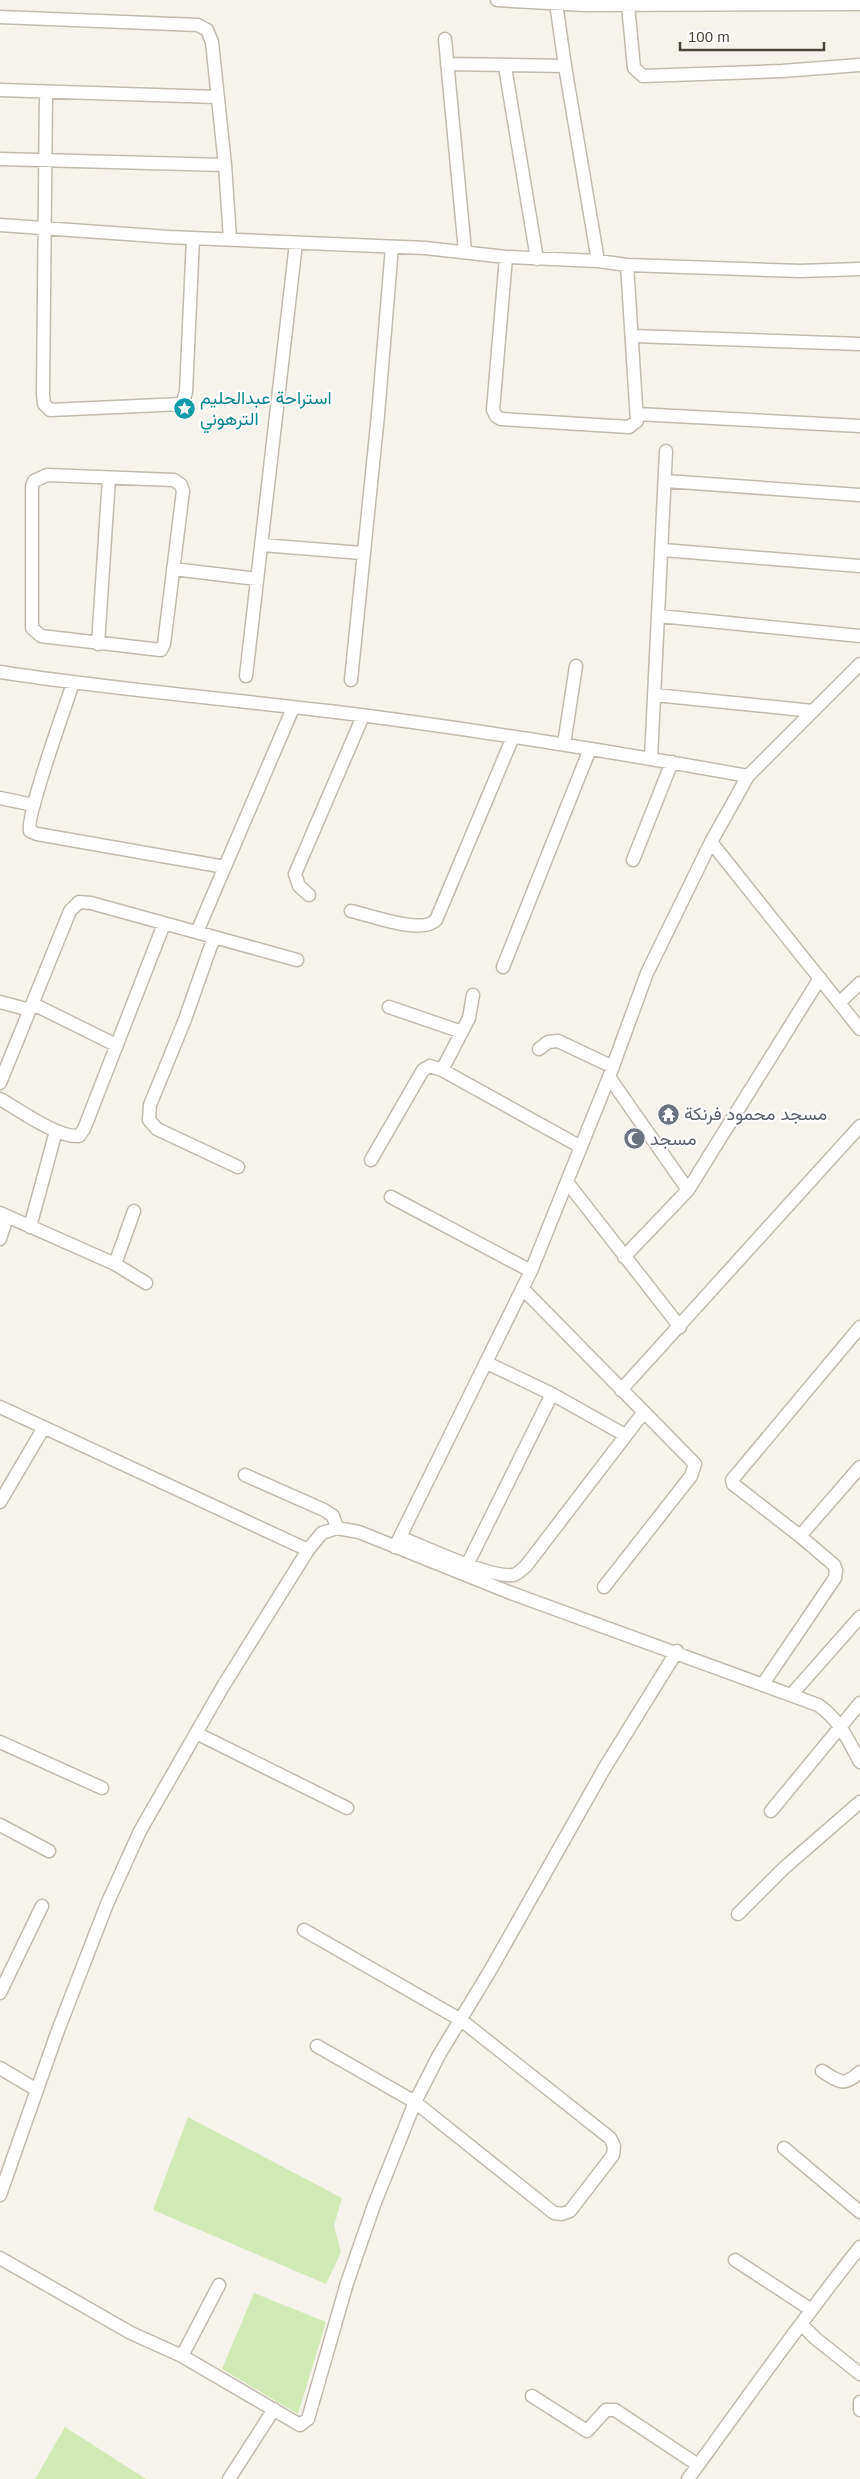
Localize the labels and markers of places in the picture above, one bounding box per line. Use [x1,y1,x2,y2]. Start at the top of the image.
place label: استراحة عبدالحليم الترهوني [200,388,332,434]
place icon: استراحة عبدالحليم الترهوني [172,396,196,420]
temple icon: مسجد محمود فرنكة [656,1102,680,1126]
place label: مسجد محمود فرنكة [684,1104,827,1125]
mosque icon: مسجد [622,1127,646,1151]
place label: مسجد [650,1129,697,1149]

